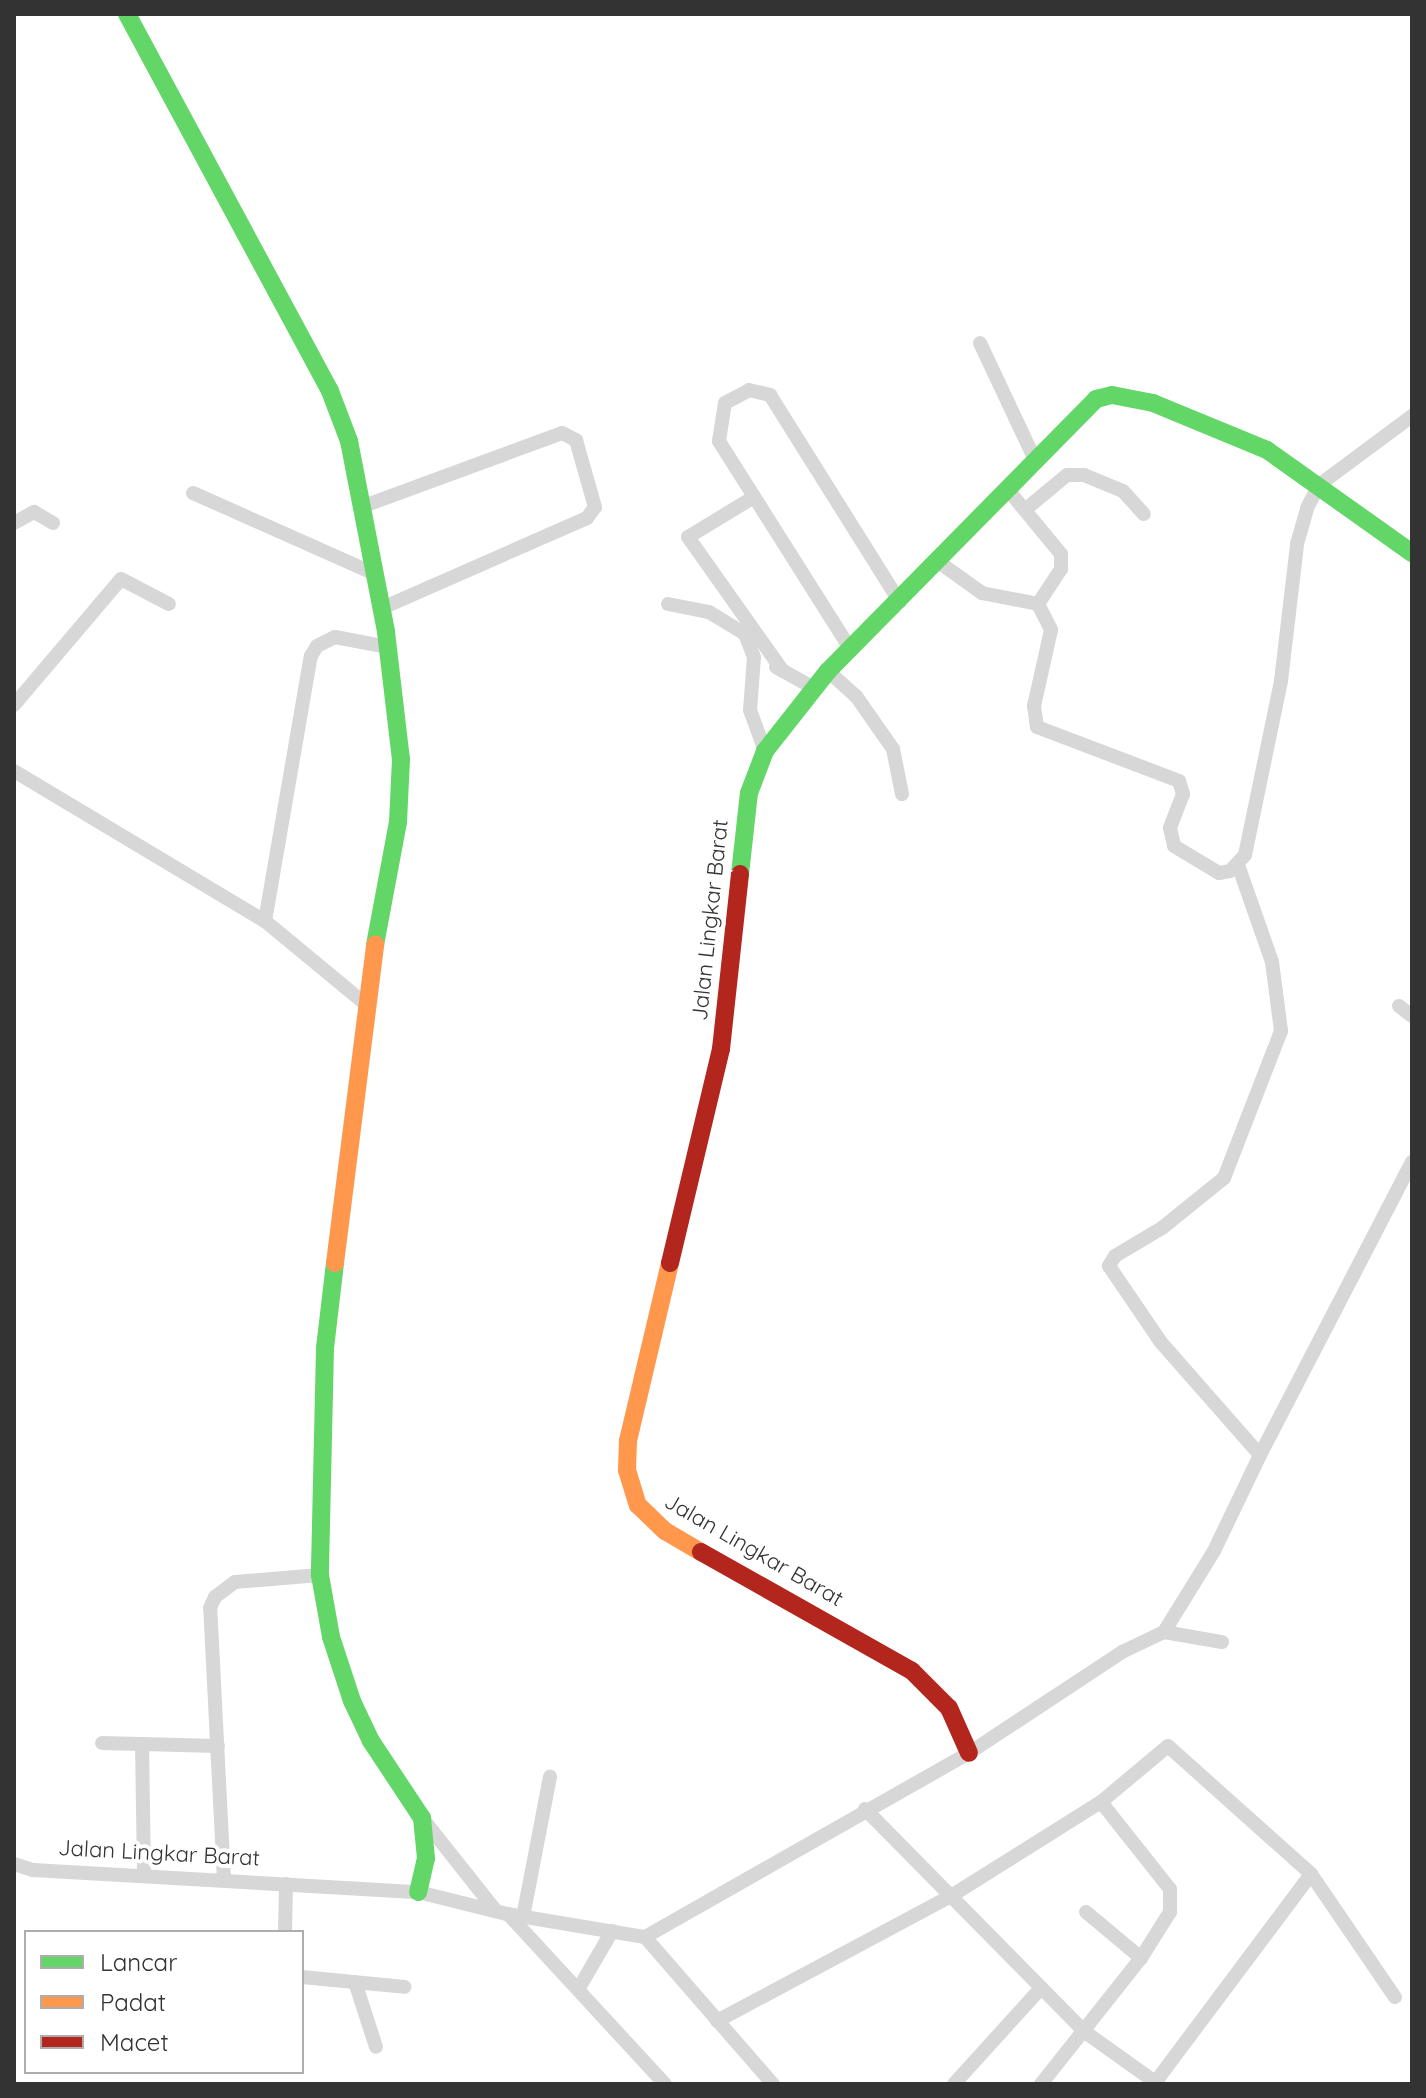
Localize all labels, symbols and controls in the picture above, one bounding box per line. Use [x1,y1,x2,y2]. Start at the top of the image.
street label: Jalan Lingkar Barat [686,818,734,1022]
street label: Jalan Lingkar Barat [660,1488,848,1612]
street label: Jalan Lingkar Barat [57,1835,261,1871]
legend [24,1930,304,2074]
text: Lancar [100,1947,177,1977]
text: Padat [100,1987,166,2017]
text: Macet [100,2027,169,2057]

